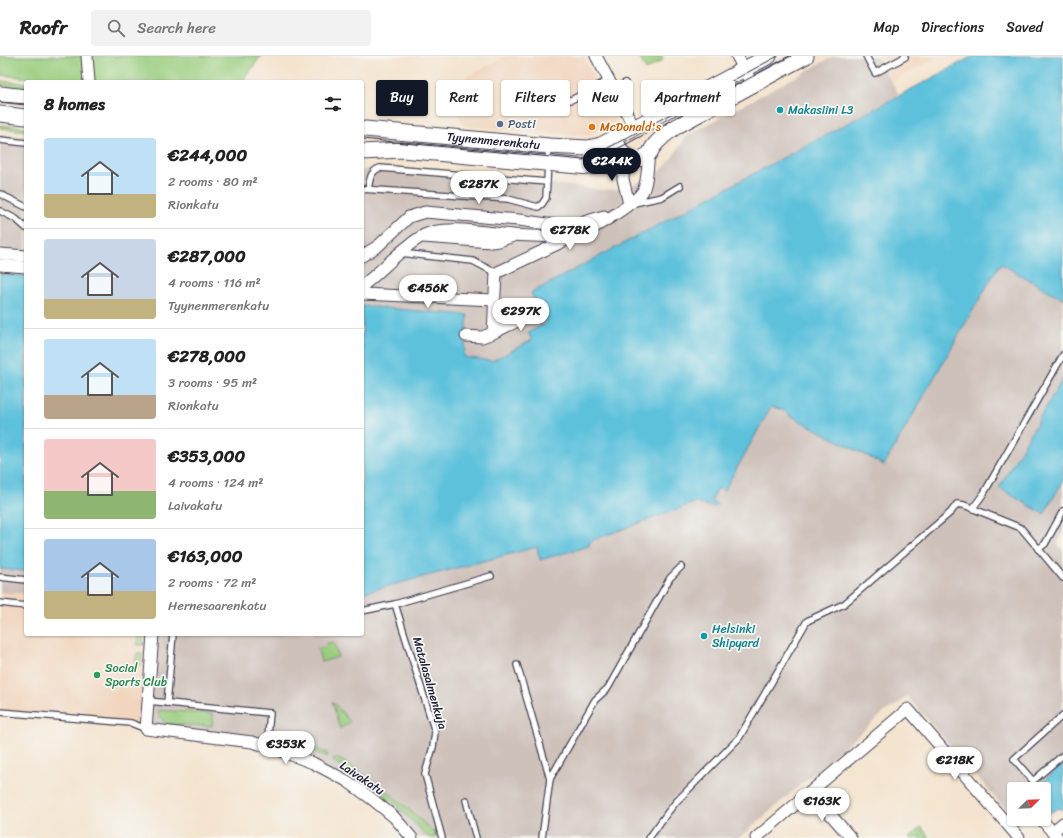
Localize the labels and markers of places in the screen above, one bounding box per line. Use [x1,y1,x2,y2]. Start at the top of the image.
place label: Makasiini L3 [788,99,854,121]
marker: Makasiini L3 [775,105,785,115]
place label: Posti [508,113,536,135]
place label: McDonald's [600,116,662,138]
marker: Posti [495,119,505,129]
marker: McDonald's [587,122,597,132]
pin: €244K [584,148,640,182]
pin: €287K [451,171,507,205]
pin: €278K [542,217,598,251]
pin: €456K [400,275,456,309]
pin: €297K [493,298,549,332]
place label: Helsinki Shipyard [712,618,760,654]
marker: Helsinki Shipyard [699,631,709,641]
place label: Social Sports Club [105,657,168,693]
marker: Social Sports Club [92,670,102,680]
pin: €353K [258,731,314,765]
pin: €218K [927,747,983,781]
pin: €163K [794,788,850,822]

